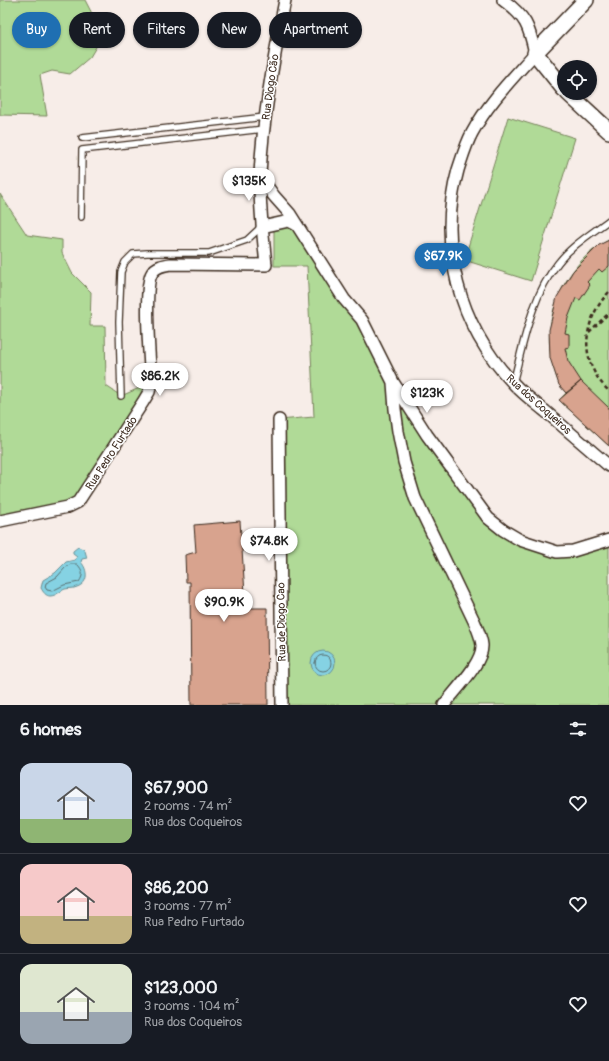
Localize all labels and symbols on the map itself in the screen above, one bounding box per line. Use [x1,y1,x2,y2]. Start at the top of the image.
street label: Rua Diogo Cão [259,53,282,121]
pin: $135K [221,168,277,202]
pin: $67.9K [410,243,476,277]
pin: $86.2K [127,363,193,397]
street label: Rua dos Coqueiros [503,372,574,437]
pin: $123K [399,380,455,414]
street label: Rua Pedro Furtado [83,414,140,492]
pin: $74.8K [236,528,302,562]
street label: Rua de Diogo Cao [274,582,289,662]
pin: $90.9K [191,589,257,623]

